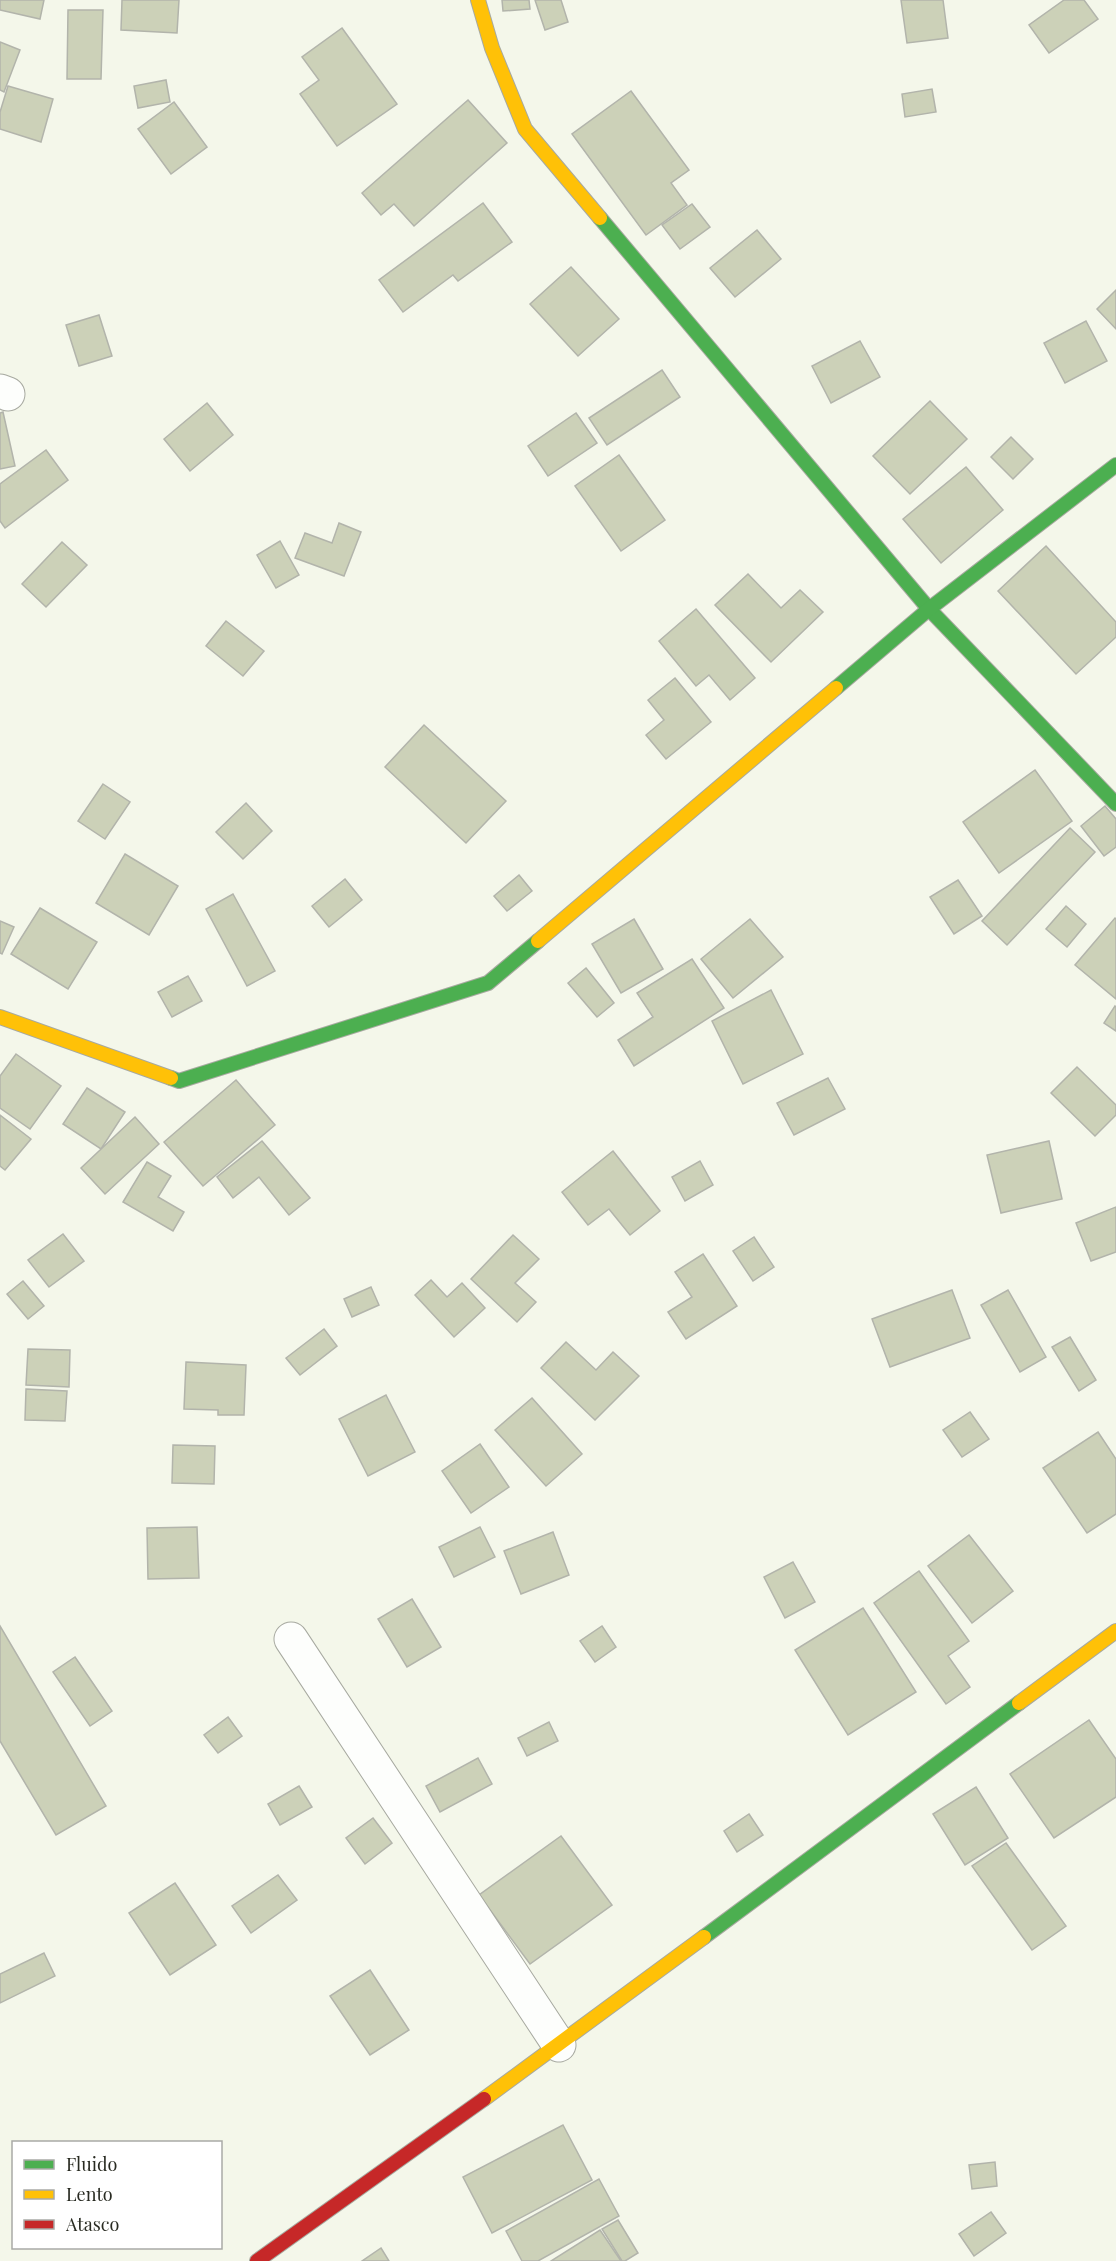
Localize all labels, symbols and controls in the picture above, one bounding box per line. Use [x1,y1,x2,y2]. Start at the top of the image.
legend [12,2141,222,2249]
text: Fluido [66,2152,117,2176]
text: Lento [66,2182,113,2206]
text: Atasco [65,2212,119,2236]

